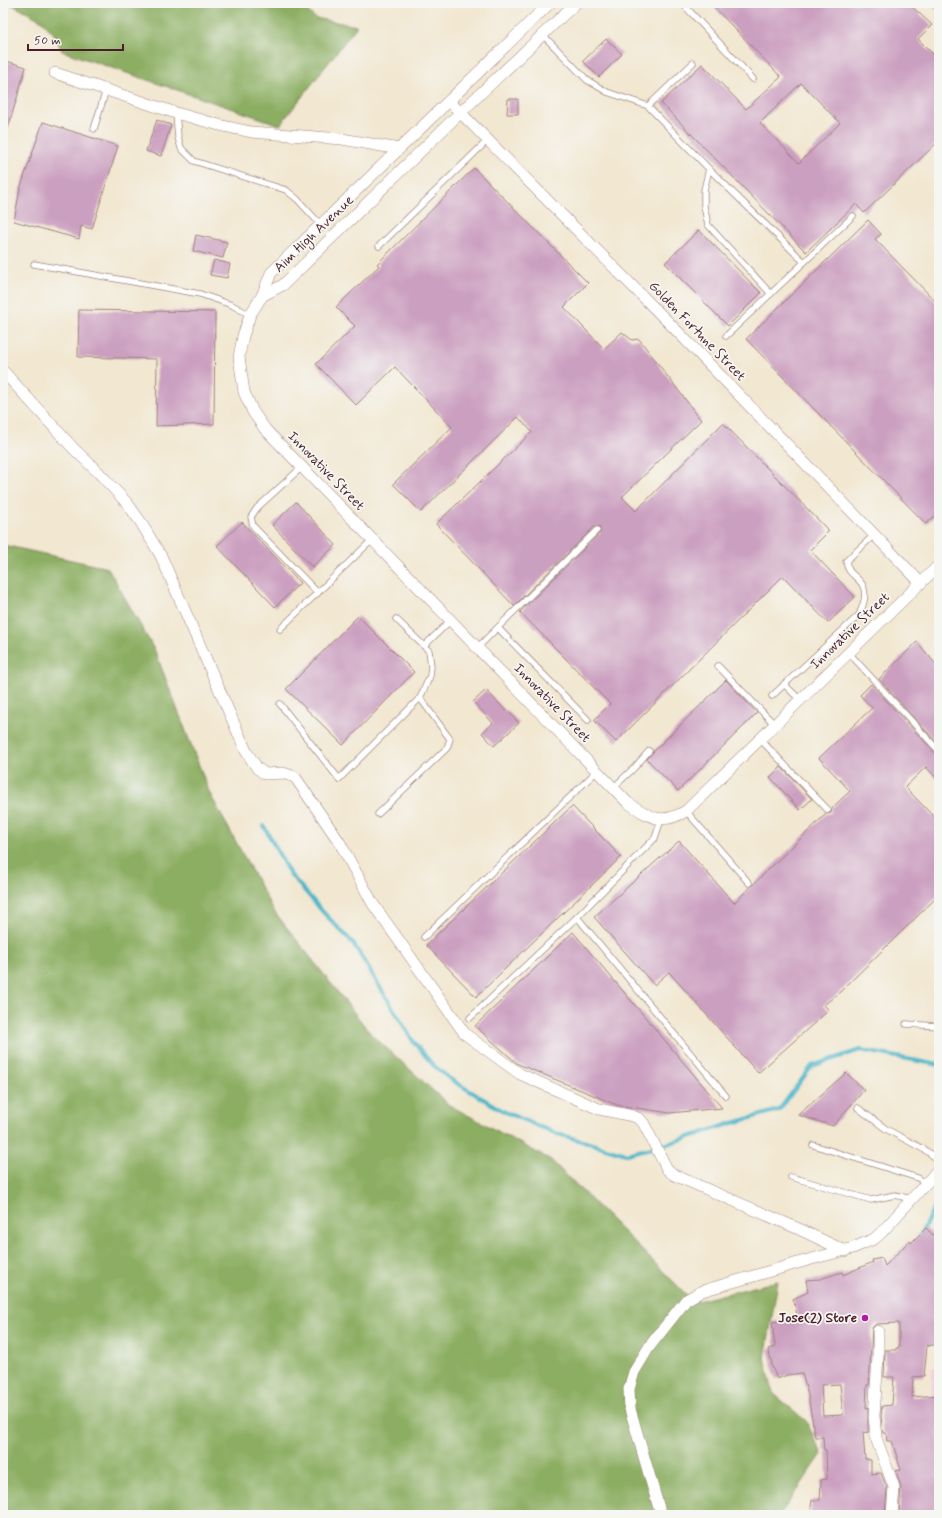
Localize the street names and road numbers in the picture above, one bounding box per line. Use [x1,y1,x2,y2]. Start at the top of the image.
street label: Aim High Avenue [270,191,358,277]
street label: Golden Fortune Street [645,277,749,385]
street label: Innovative Street [284,428,368,514]
street label: Innovative Street [807,589,893,673]
street label: Innovative Street [510,660,594,746]

